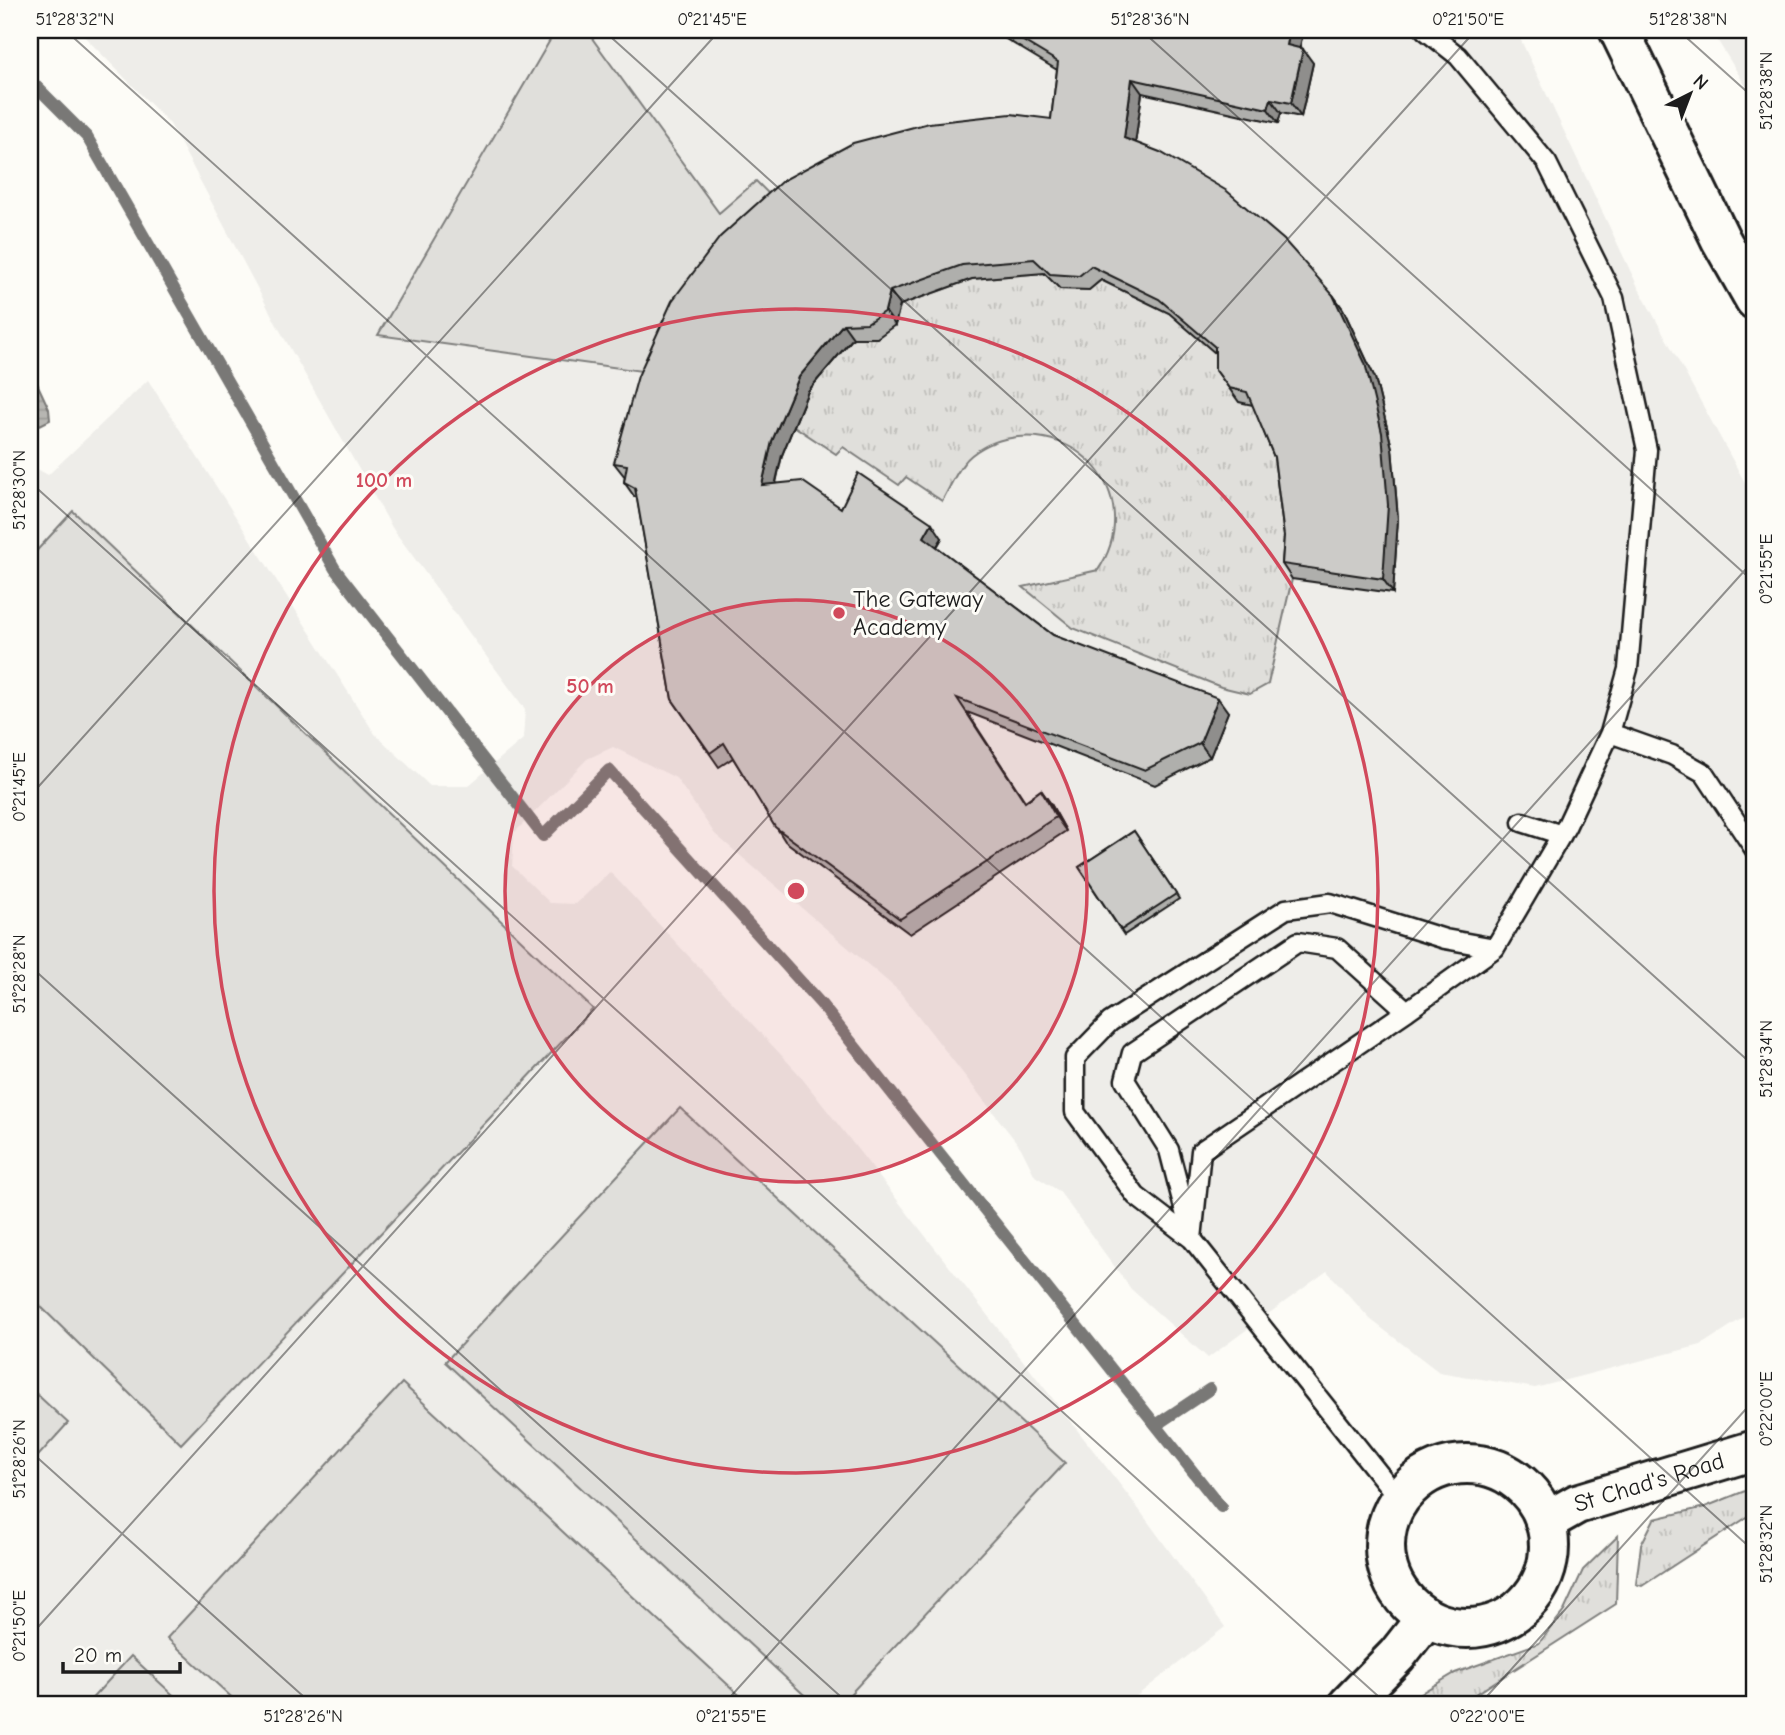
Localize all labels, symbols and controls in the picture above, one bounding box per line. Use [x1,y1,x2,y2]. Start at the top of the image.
text: 51°28'32"N [36,9,114,30]
text: 0°21'45"E [677,9,747,30]
text: 51°28'36"N [1110,9,1190,30]
text: 0°21'50"E [1432,9,1504,30]
text: 51°28'38"N [1649,9,1727,30]
text: 51°28'38"N [1756,52,1777,130]
north arrow [1656,60,1726,130]
text: N [1689,70,1713,94]
text: 51°28'30"N [9,450,30,530]
text: 100 m [356,468,412,492]
text: 0°21'55"E [1756,533,1777,604]
place label: The Gateway Academy [853,585,983,641]
marker: The Gateway Academy [831,605,847,621]
text: 50 m [566,674,614,698]
text: 0°21'45"E [9,752,30,822]
centre of rings [784,879,808,903]
text: 51°28'28"N [9,934,30,1014]
text: 51°28'34"N [1756,1020,1777,1098]
text: 0°22'00"E [1756,1371,1777,1447]
text: 51°28'26"N [9,1419,30,1499]
street label: St Chad's Road [1571,1446,1728,1518]
text: 51°28'32"N [1756,1505,1777,1583]
text: 0°21'50"E [9,1590,30,1662]
scale bar [63,1630,180,1674]
text: 20 m [74,1643,122,1667]
text: 51°28'26"N [263,1706,343,1727]
text: 0°21'55"E [696,1706,767,1727]
text: 0°22'00"E [1449,1706,1525,1727]

